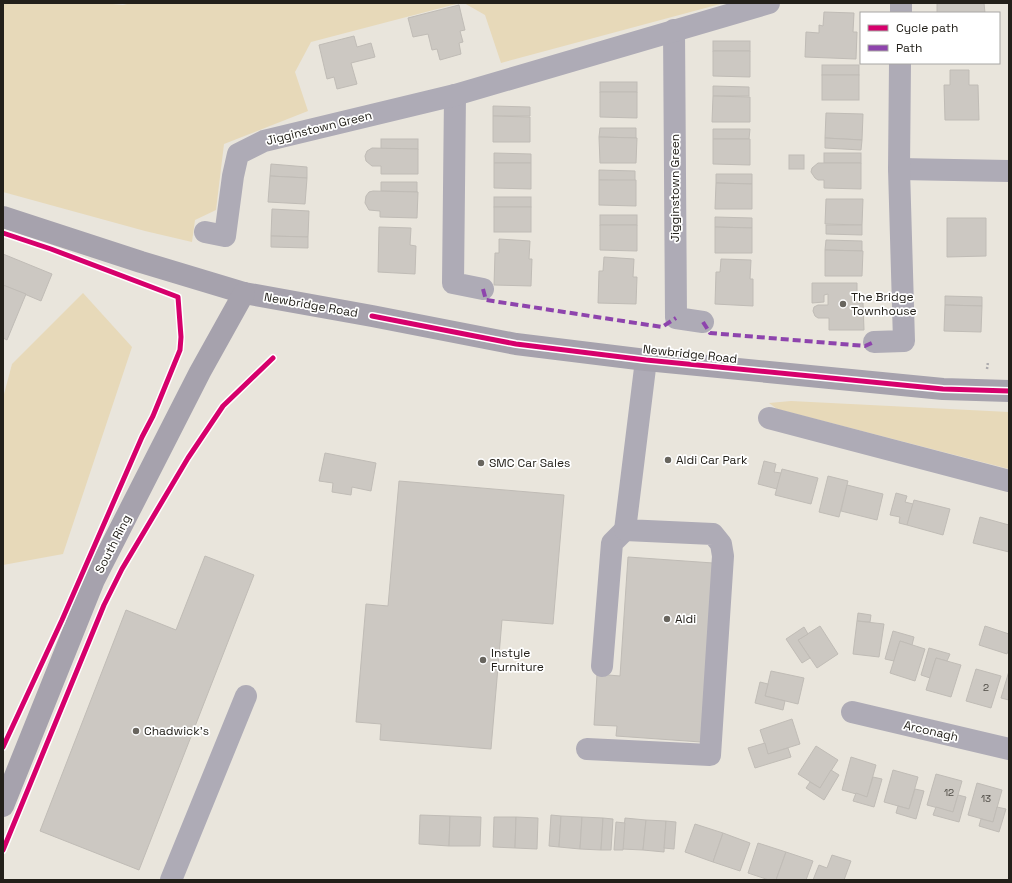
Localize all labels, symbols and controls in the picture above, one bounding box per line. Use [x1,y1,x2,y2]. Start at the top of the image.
legend [860,12,1000,64]
text: Cycle path [896,20,958,36]
text: Path [896,40,922,56]
street label: Jigginstown Green [264,107,374,149]
street label: Jigginstown Green [667,134,683,242]
street label: Newbridge Road [263,289,359,321]
place label: The Bridge Townhouse [851,289,917,319]
marker: The Bridge Townhouse [838,299,848,309]
street label: Newbridge Road [642,341,738,367]
place label: Aldi Car Park [676,452,748,468]
place label: SMC Car Sales [489,455,570,471]
marker: Aldi Car Park [663,455,673,465]
marker: SMC Car Sales [476,458,486,468]
street label: South Ring [91,512,135,576]
place label: Aldi [675,611,696,627]
marker: Aldi [662,614,672,624]
place label: Instyle Furniture [491,645,544,675]
marker: Instyle Furniture [478,655,488,665]
house number: 2 [983,681,989,694]
street label: Arconagh [902,717,960,745]
place label: Chadwick's [144,723,209,739]
marker: Chadwick's [131,726,141,736]
house number: 12 [944,786,954,799]
house number: 13 [981,792,991,805]

